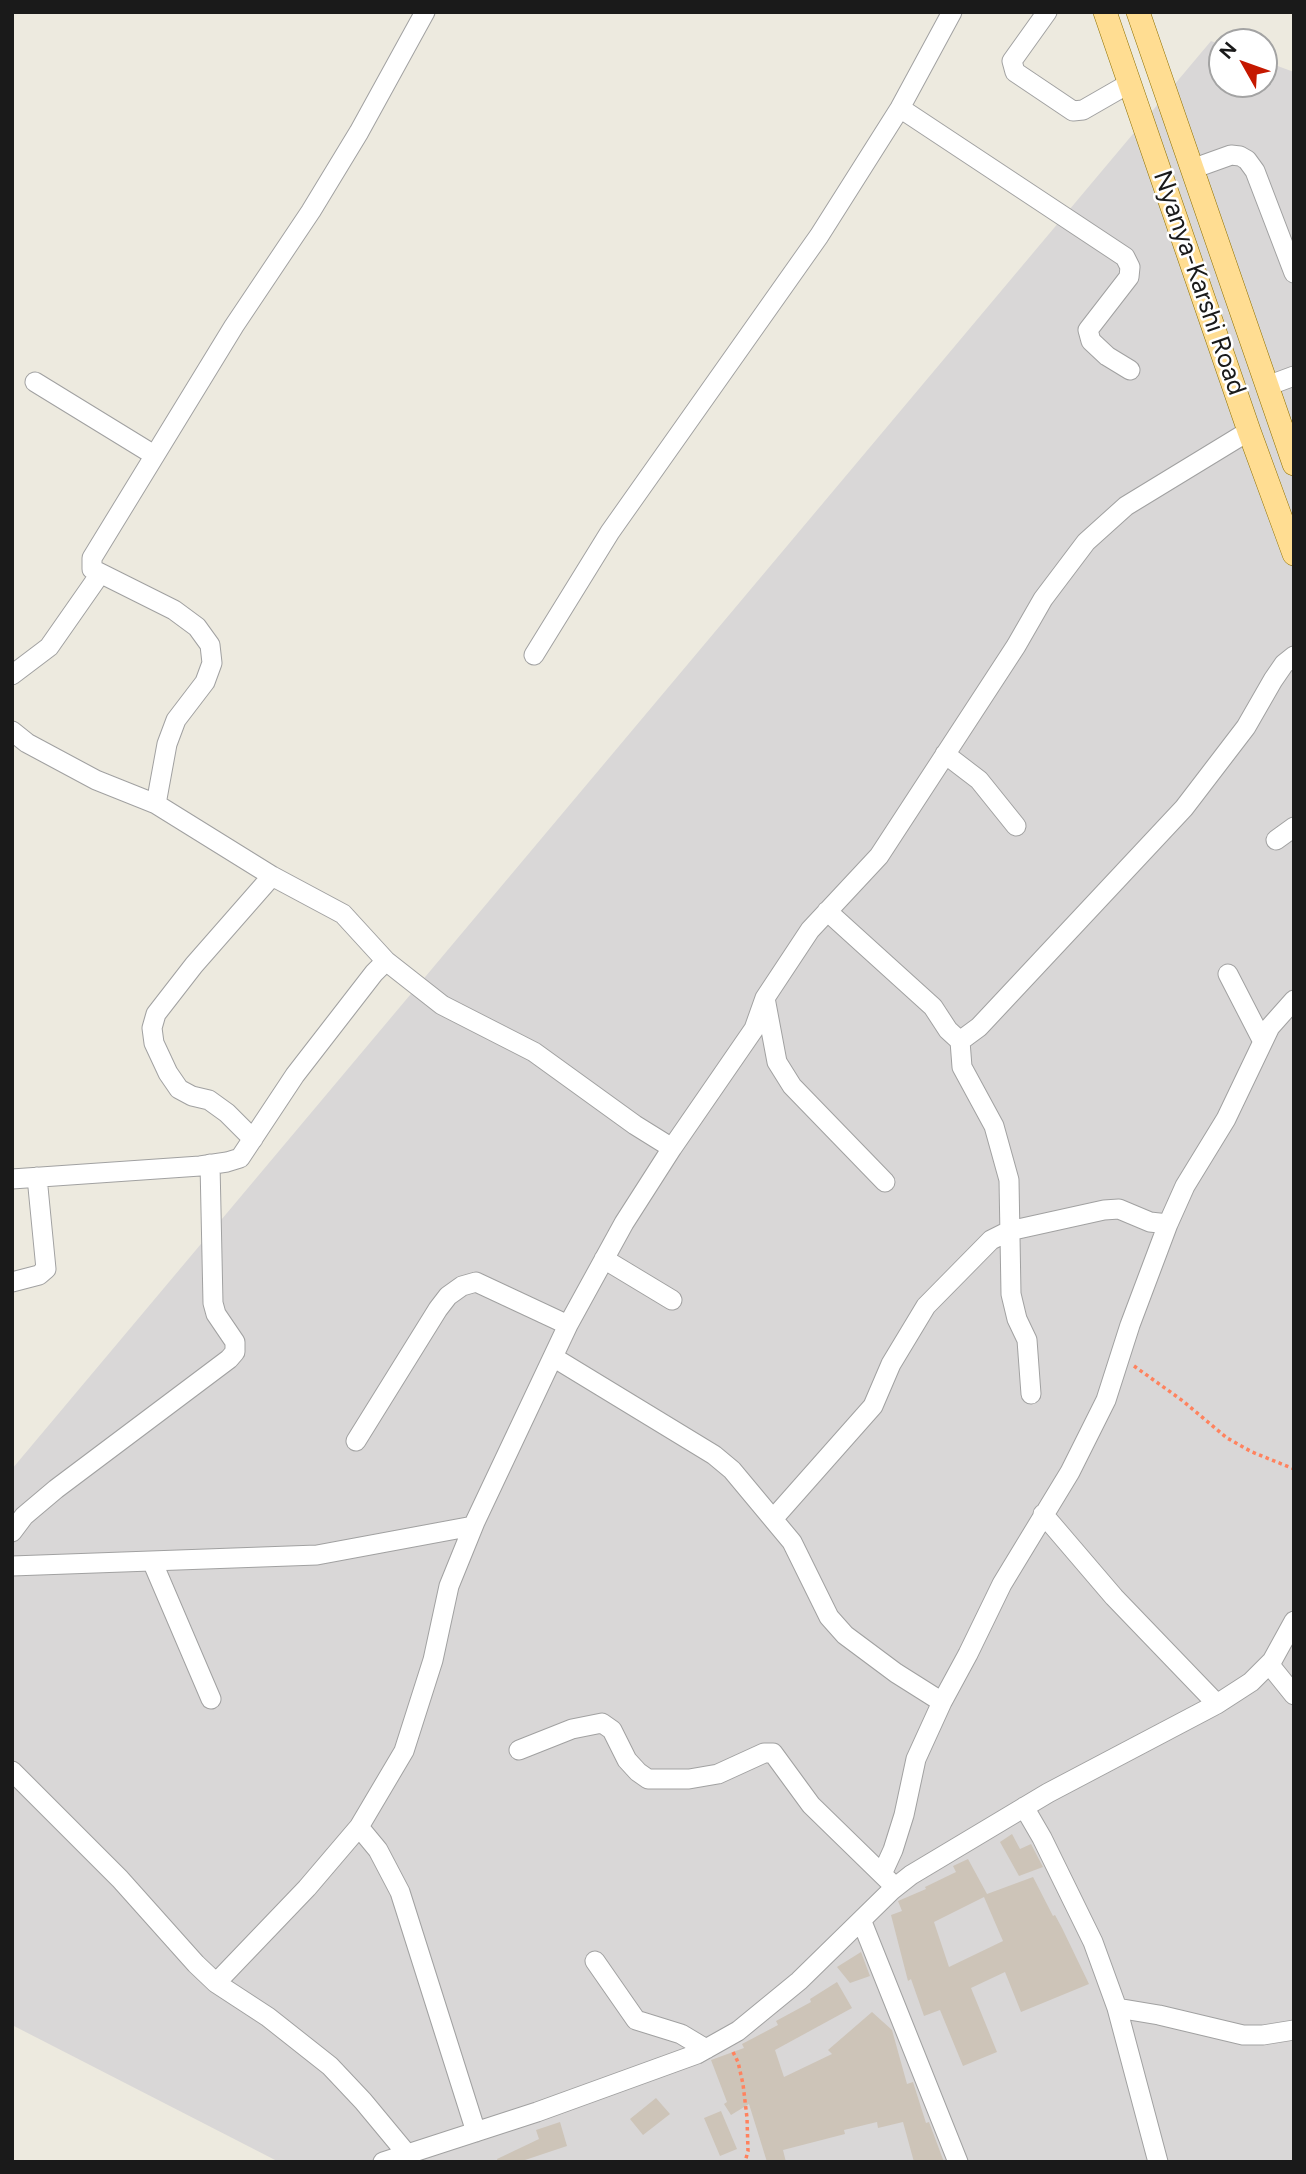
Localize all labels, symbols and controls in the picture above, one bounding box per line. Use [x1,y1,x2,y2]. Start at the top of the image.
north arrow [1208,28,1278,98]
text: N [1215,37,1242,63]
street label: Nyanya-Karshi Road [1146,167,1252,399]

